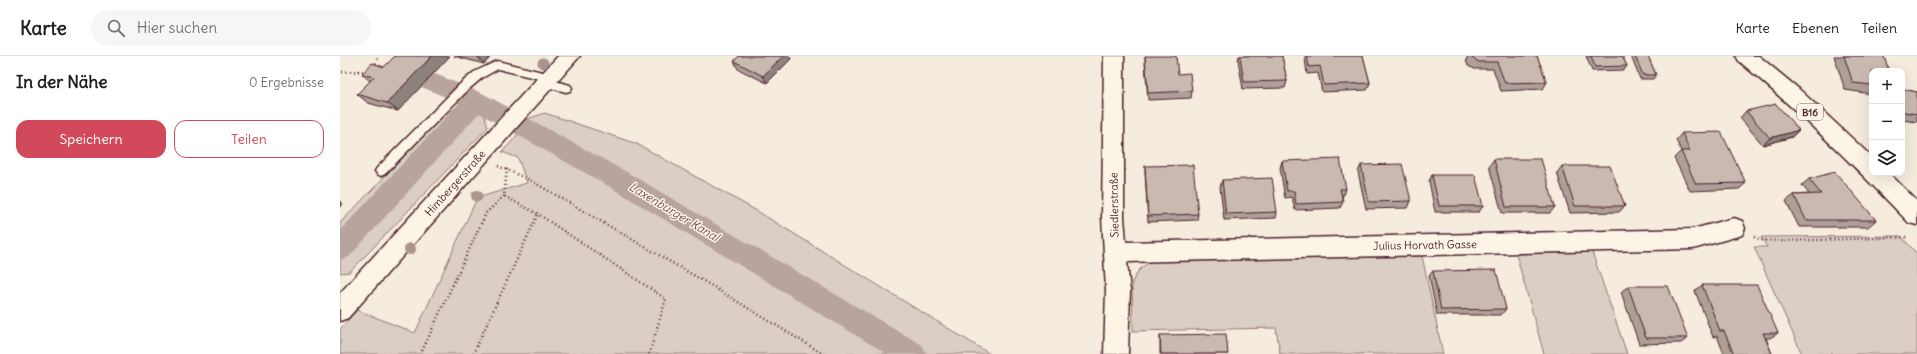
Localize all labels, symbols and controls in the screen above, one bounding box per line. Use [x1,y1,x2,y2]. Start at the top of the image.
search box [91,10,371,46]
text: Karte [20,16,67,40]
icon: search [105,17,127,39]
text: Hier suchen [137,18,217,37]
text: Karte [1736,19,1770,37]
text: Ebenen [1792,19,1839,37]
text: Teilen [1861,19,1897,37]
map controls [1869,68,1905,176]
button: + [1869,68,1905,104]
text: In der Nähe [16,71,108,93]
text: 0 Ergebnisse [249,74,324,91]
road number: B16 [1797,104,1823,120]
button: − [1869,104,1905,140]
button: Speichern [16,120,166,158]
button: Teilen [174,120,324,158]
button: layers [1869,140,1905,176]
street label: Himbergerstraße [422,147,488,219]
street label: Siedlerstraße [1106,172,1122,238]
water label: Laxenburger Kanal [627,179,724,246]
street label: Julius Horvath Gasse [1373,237,1477,253]

